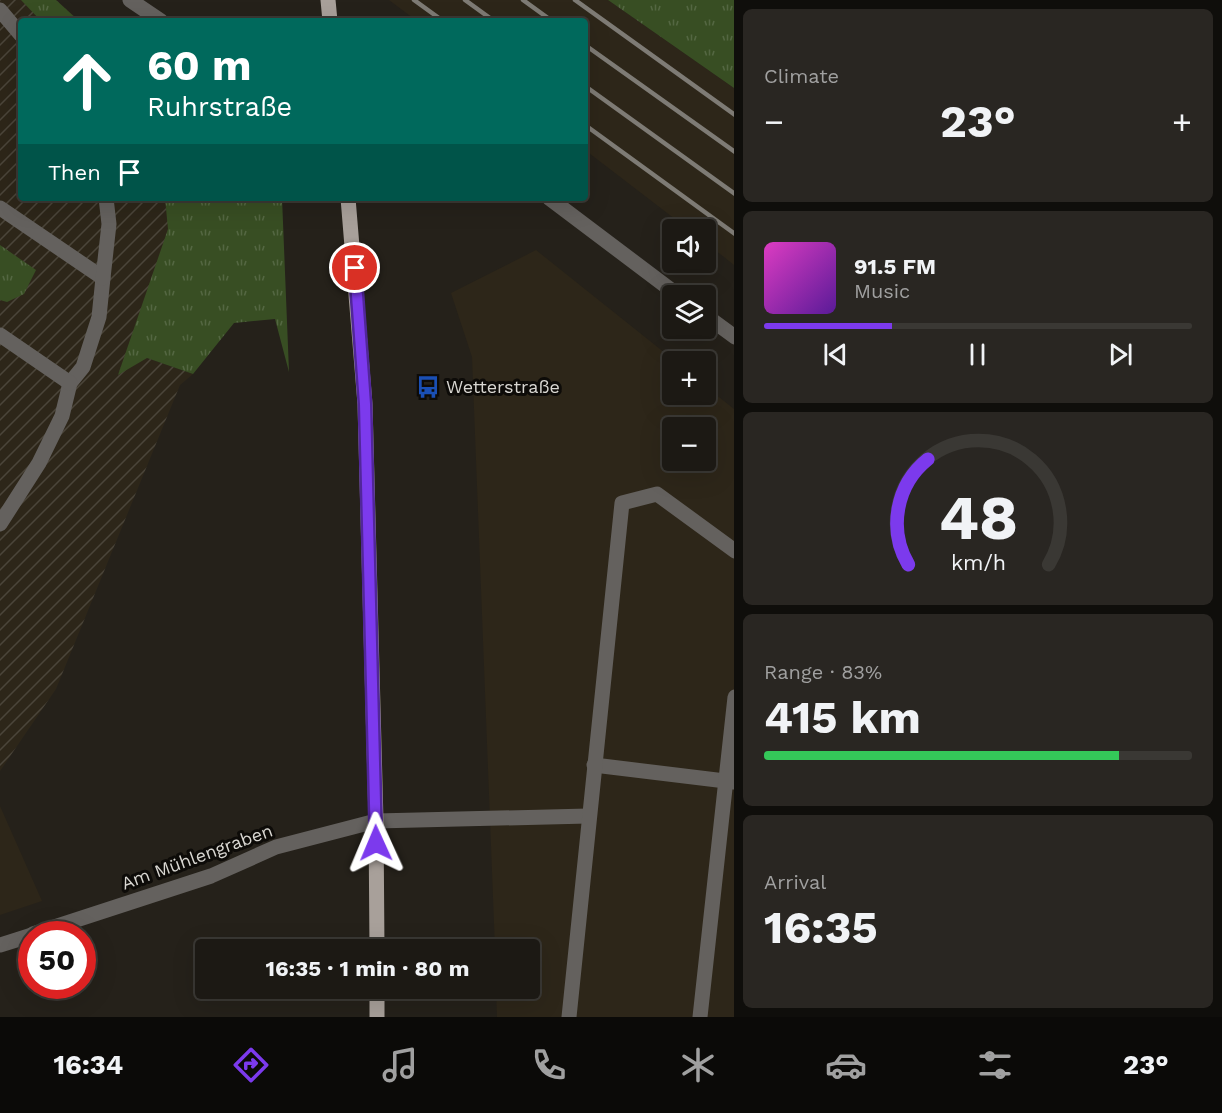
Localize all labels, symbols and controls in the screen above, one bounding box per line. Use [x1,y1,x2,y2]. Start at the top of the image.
text: 60 m [147,41,251,90]
icon: ahead [48,42,126,120]
text: Climate [764,64,839,88]
text: Ruhrstraße [147,91,292,123]
text: 23° [940,95,1016,148]
text: − [764,102,784,141]
text: + [1172,102,1192,141]
icon: arrive [113,156,146,189]
text: Then [48,160,101,185]
map controls [662,219,716,471]
button: sound [662,219,716,273]
pin [329,242,380,293]
icon: arrive [338,251,371,284]
text: 91.5 FM [854,254,936,279]
text: Music [854,279,910,303]
button: layers [662,285,716,339]
icon: previous [819,338,852,371]
icon: pause [961,338,994,371]
icon: next [1104,338,1137,371]
button: + [662,351,716,405]
bus stop icon: Wetterstraße [415,374,441,400]
place label: Wetterstraße [446,376,560,397]
button: − [662,417,716,471]
text: 48 [938,482,1018,555]
text: km/h [950,551,1006,576]
text: Range · 83% [764,660,882,684]
text: 415 km [764,691,921,744]
position arrow [344,811,408,875]
street label: Am Mühlengraben [118,819,275,894]
text: Arrival [764,870,826,894]
text: 16:35 [764,901,878,954]
speed limit sign: 50 [18,921,96,999]
text: 16:35 · 1 min · 80 m [265,956,470,981]
icon: directions [230,1044,272,1086]
icon: music [379,1044,421,1086]
icon: phone [528,1044,570,1086]
icon: climate [677,1044,719,1086]
icon: car [825,1044,867,1086]
icon: filters [974,1044,1016,1086]
text: 16:34 [53,1049,123,1081]
text: 23° [1123,1049,1169,1081]

